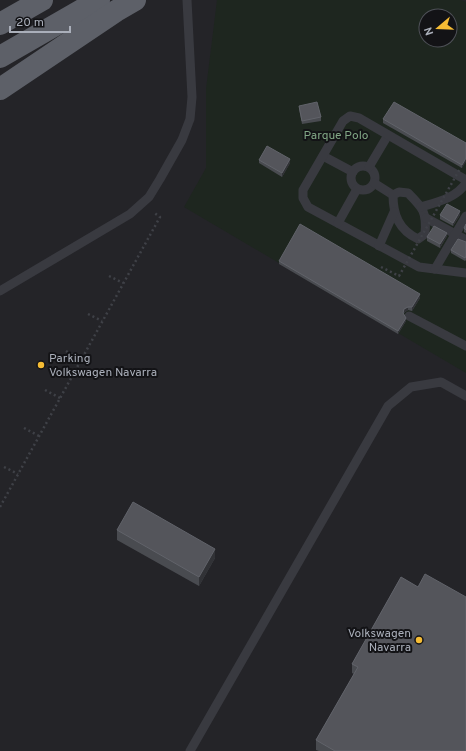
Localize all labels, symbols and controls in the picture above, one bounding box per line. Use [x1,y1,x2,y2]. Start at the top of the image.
scale bar [10,8,70,34]
north arrow [418,8,458,48]
text: 20 m [16,15,44,31]
text: N [422,25,437,37]
park label: Parque Polo [303,128,369,144]
place label: Parking Volkswagen Navarra [49,351,157,381]
marker: Parking Volkswagen Navarra [36,360,46,370]
place label: Volkswagen Navarra [348,626,411,656]
marker: Volkswagen Navarra [414,635,424,645]

